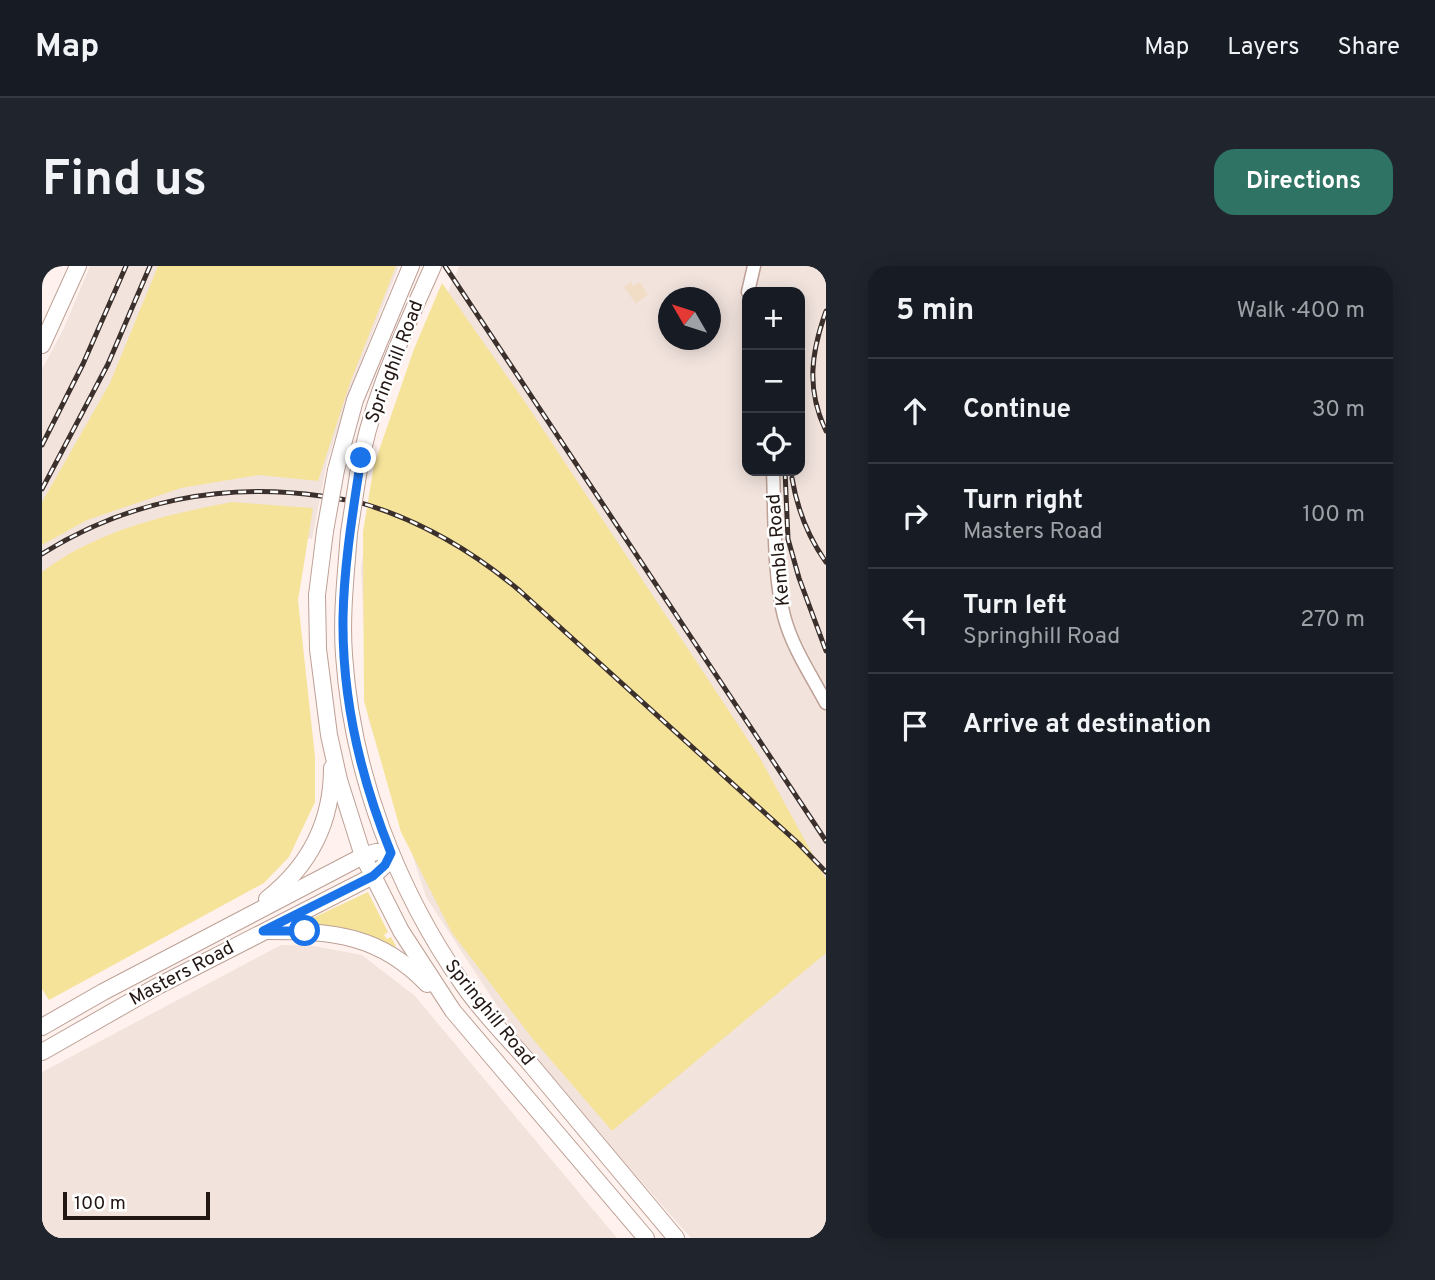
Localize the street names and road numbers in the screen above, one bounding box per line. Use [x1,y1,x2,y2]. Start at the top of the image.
street label: Springhill Road [361,297,429,427]
street label: Kembla Road [762,493,796,607]
street label: Masters Road [125,936,239,1012]
street label: Springhill Road [439,955,539,1071]

